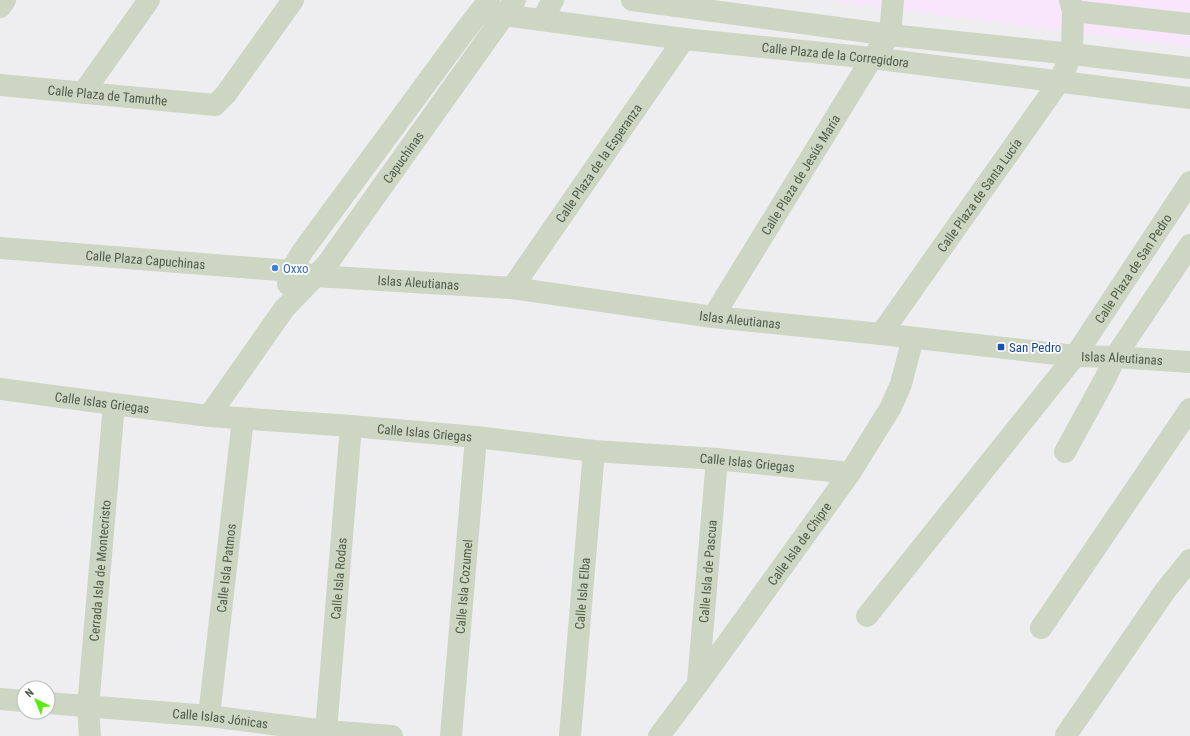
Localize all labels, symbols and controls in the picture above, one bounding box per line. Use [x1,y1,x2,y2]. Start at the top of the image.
street label: Calle Plaza de la Corregidora [761,39,910,70]
street label: Calle Plaza de Tamuthe [47,82,168,108]
street label: Calle Plaza de la Esperanza [552,101,645,225]
street label: Calle Plaza de Jesús María [758,112,843,238]
street label: Capuchinas [380,128,427,186]
street label: Calle Plaza de Santa Lucía [934,136,1024,255]
street label: Calle Plaza de San Pedro [1091,211,1174,326]
street label: Calle Plaza Capuchinas [85,247,206,272]
place label: Oxxo [283,261,309,276]
marker: Oxxo [270,263,280,273]
street label: Islas Aleutianas [377,272,460,292]
street label: Islas Aleutianas [698,308,781,331]
place label: San Pedro [1009,340,1061,355]
marker: San Pedro [996,342,1006,352]
street label: Islas Aleutianas [1081,349,1163,368]
street label: Calle Islas Griegas [54,389,150,416]
street label: Calle Islas Griegas [376,421,473,444]
street label: Calle Islas Griegas [699,450,795,475]
street label: Cerrada Isla de Montecristo [86,499,113,642]
street label: Calle Isla de Chipre [764,499,834,588]
street label: Calle Isla de Pascua [696,519,719,624]
street label: Calle Isla Patmos [213,523,238,613]
street label: Calle Isla Rodas [328,537,349,620]
street label: Calle Isla Cozumel [452,539,475,634]
street label: Calle Isla Elba [571,557,593,630]
north arrow [16,680,56,720]
text: N [23,686,37,700]
street label: Calle Islas Jónicas [172,706,269,731]

